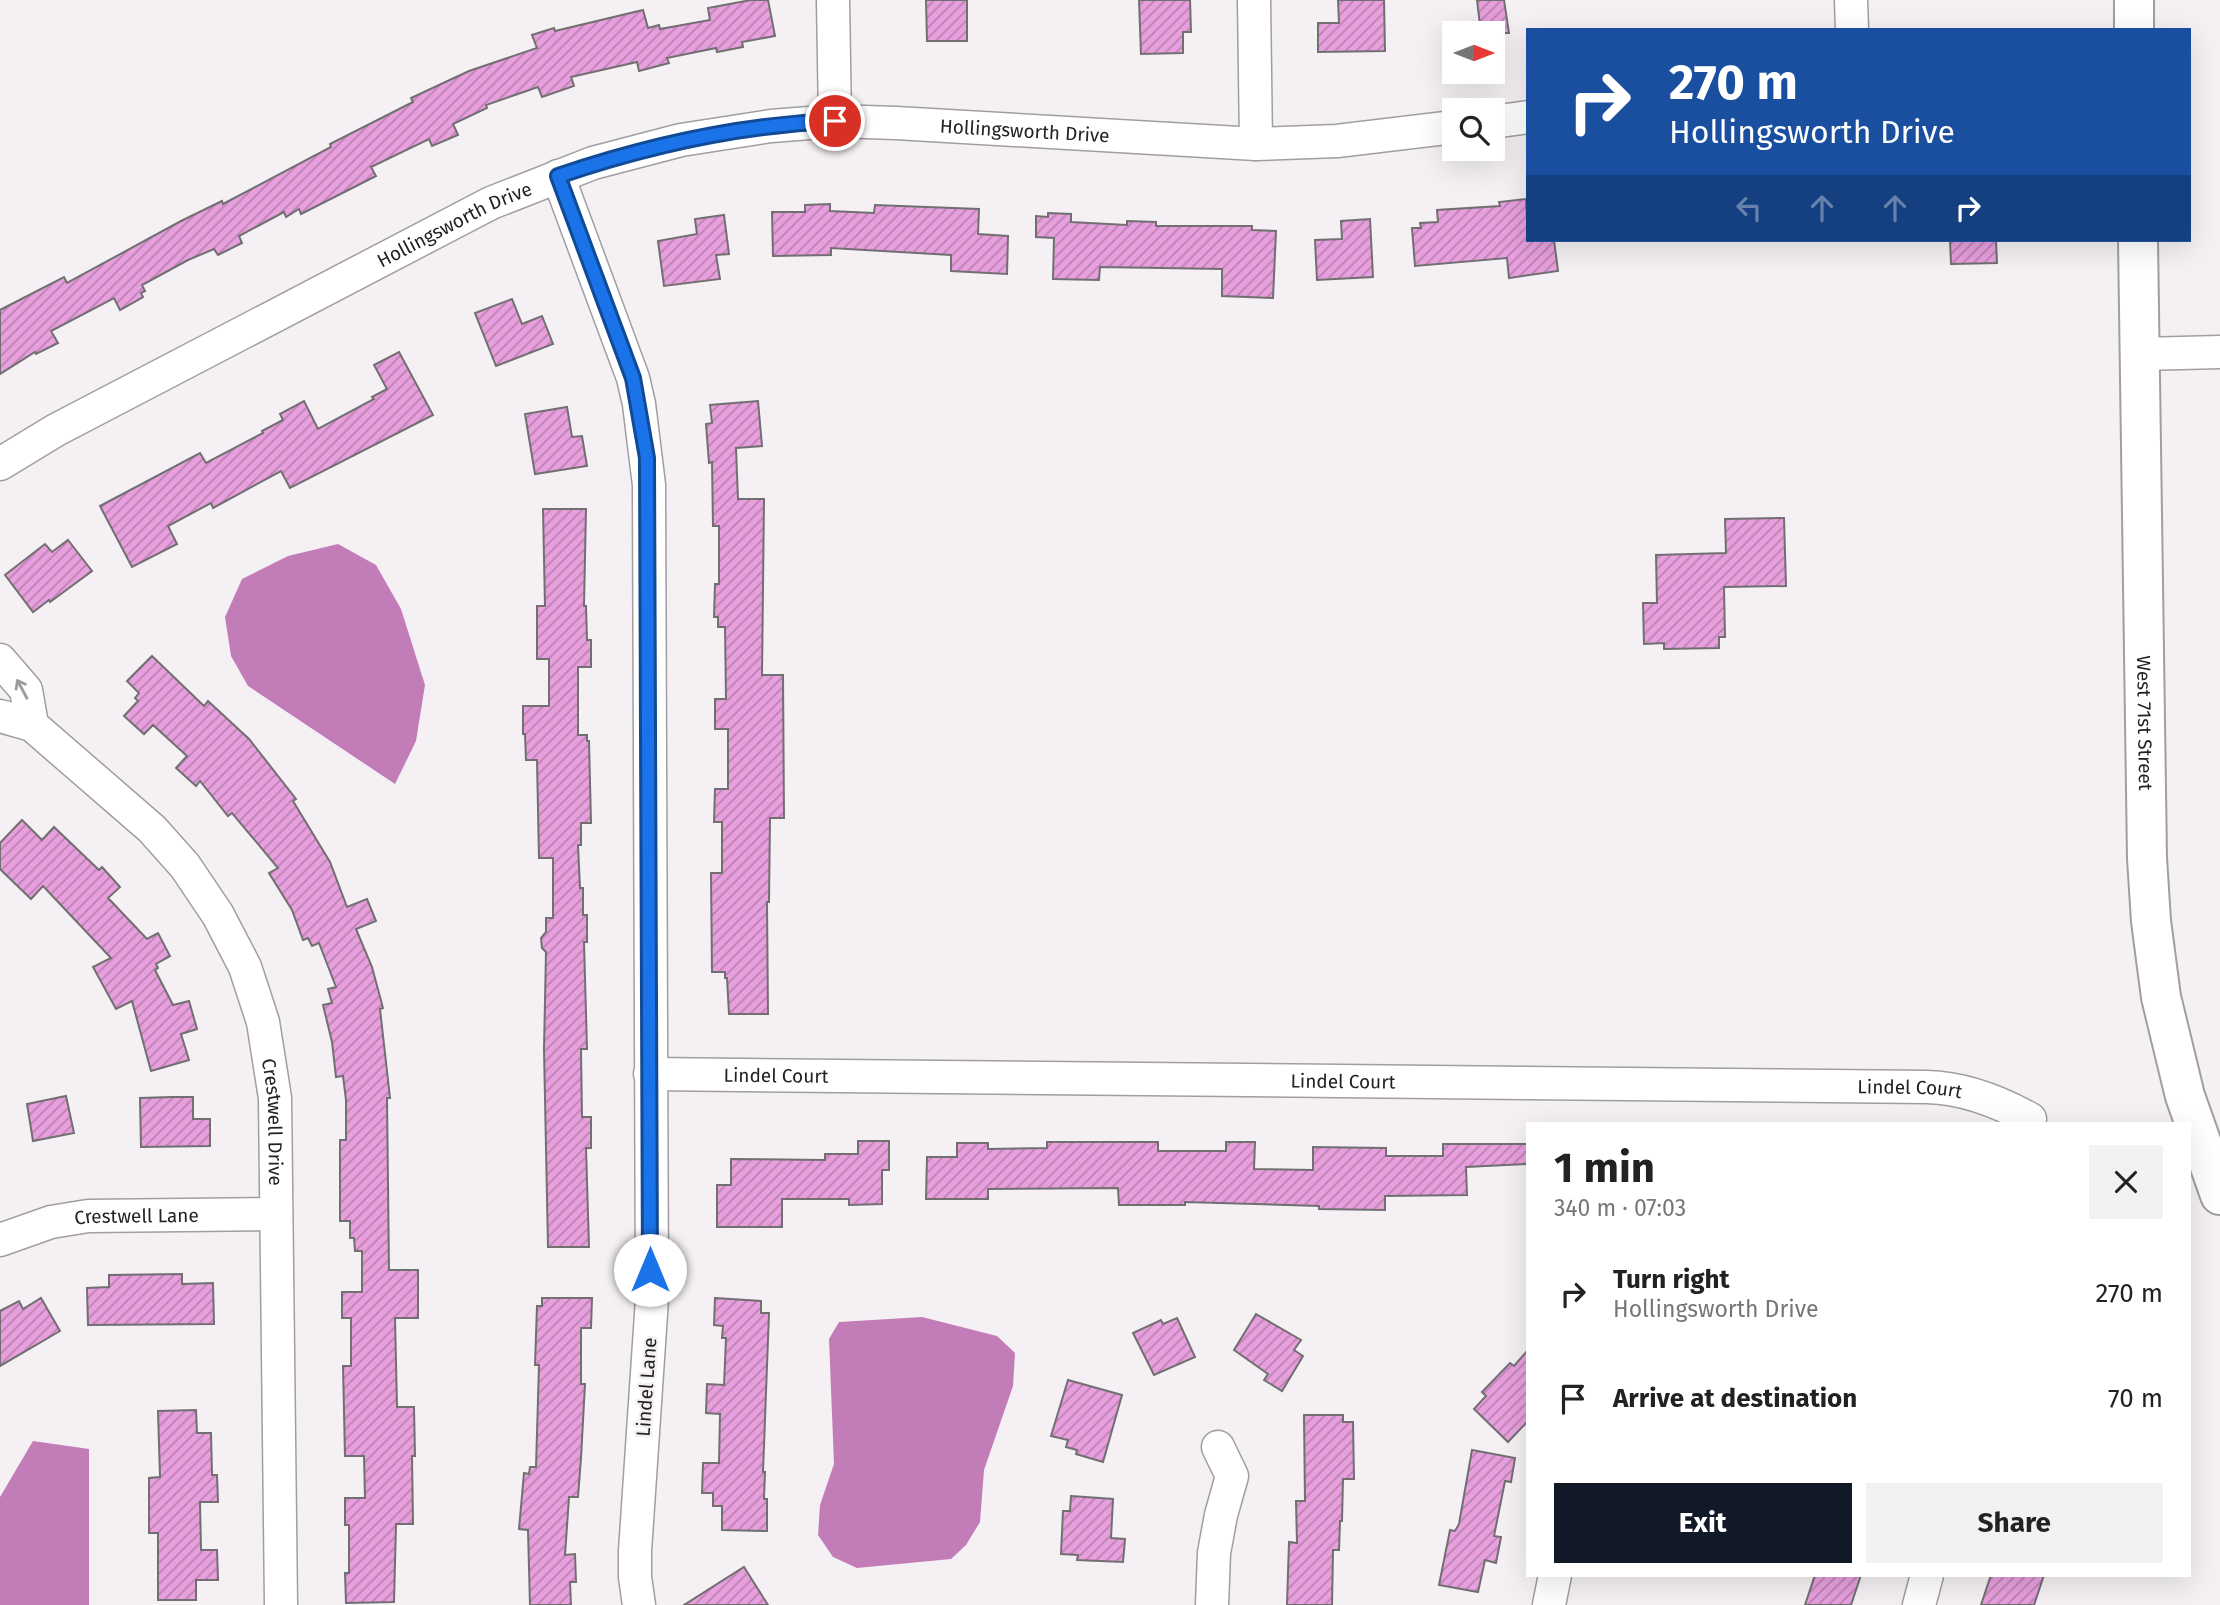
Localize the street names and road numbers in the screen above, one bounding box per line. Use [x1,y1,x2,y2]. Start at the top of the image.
street label: Hollingsworth Drive [939,115,1110,147]
street label: Hollingsworth Drive [373,177,535,272]
street label: West 71st Street [2132,655,2157,791]
street label: Crestwell Drive [257,1057,287,1186]
street label: Lindel Court [723,1064,829,1088]
street label: Lindel Court [1290,1070,1396,1094]
street label: Lindel Court [1857,1075,1964,1103]
street label: Crestwell Lane [73,1204,199,1230]
street label: Lindel Lane [632,1337,661,1437]

